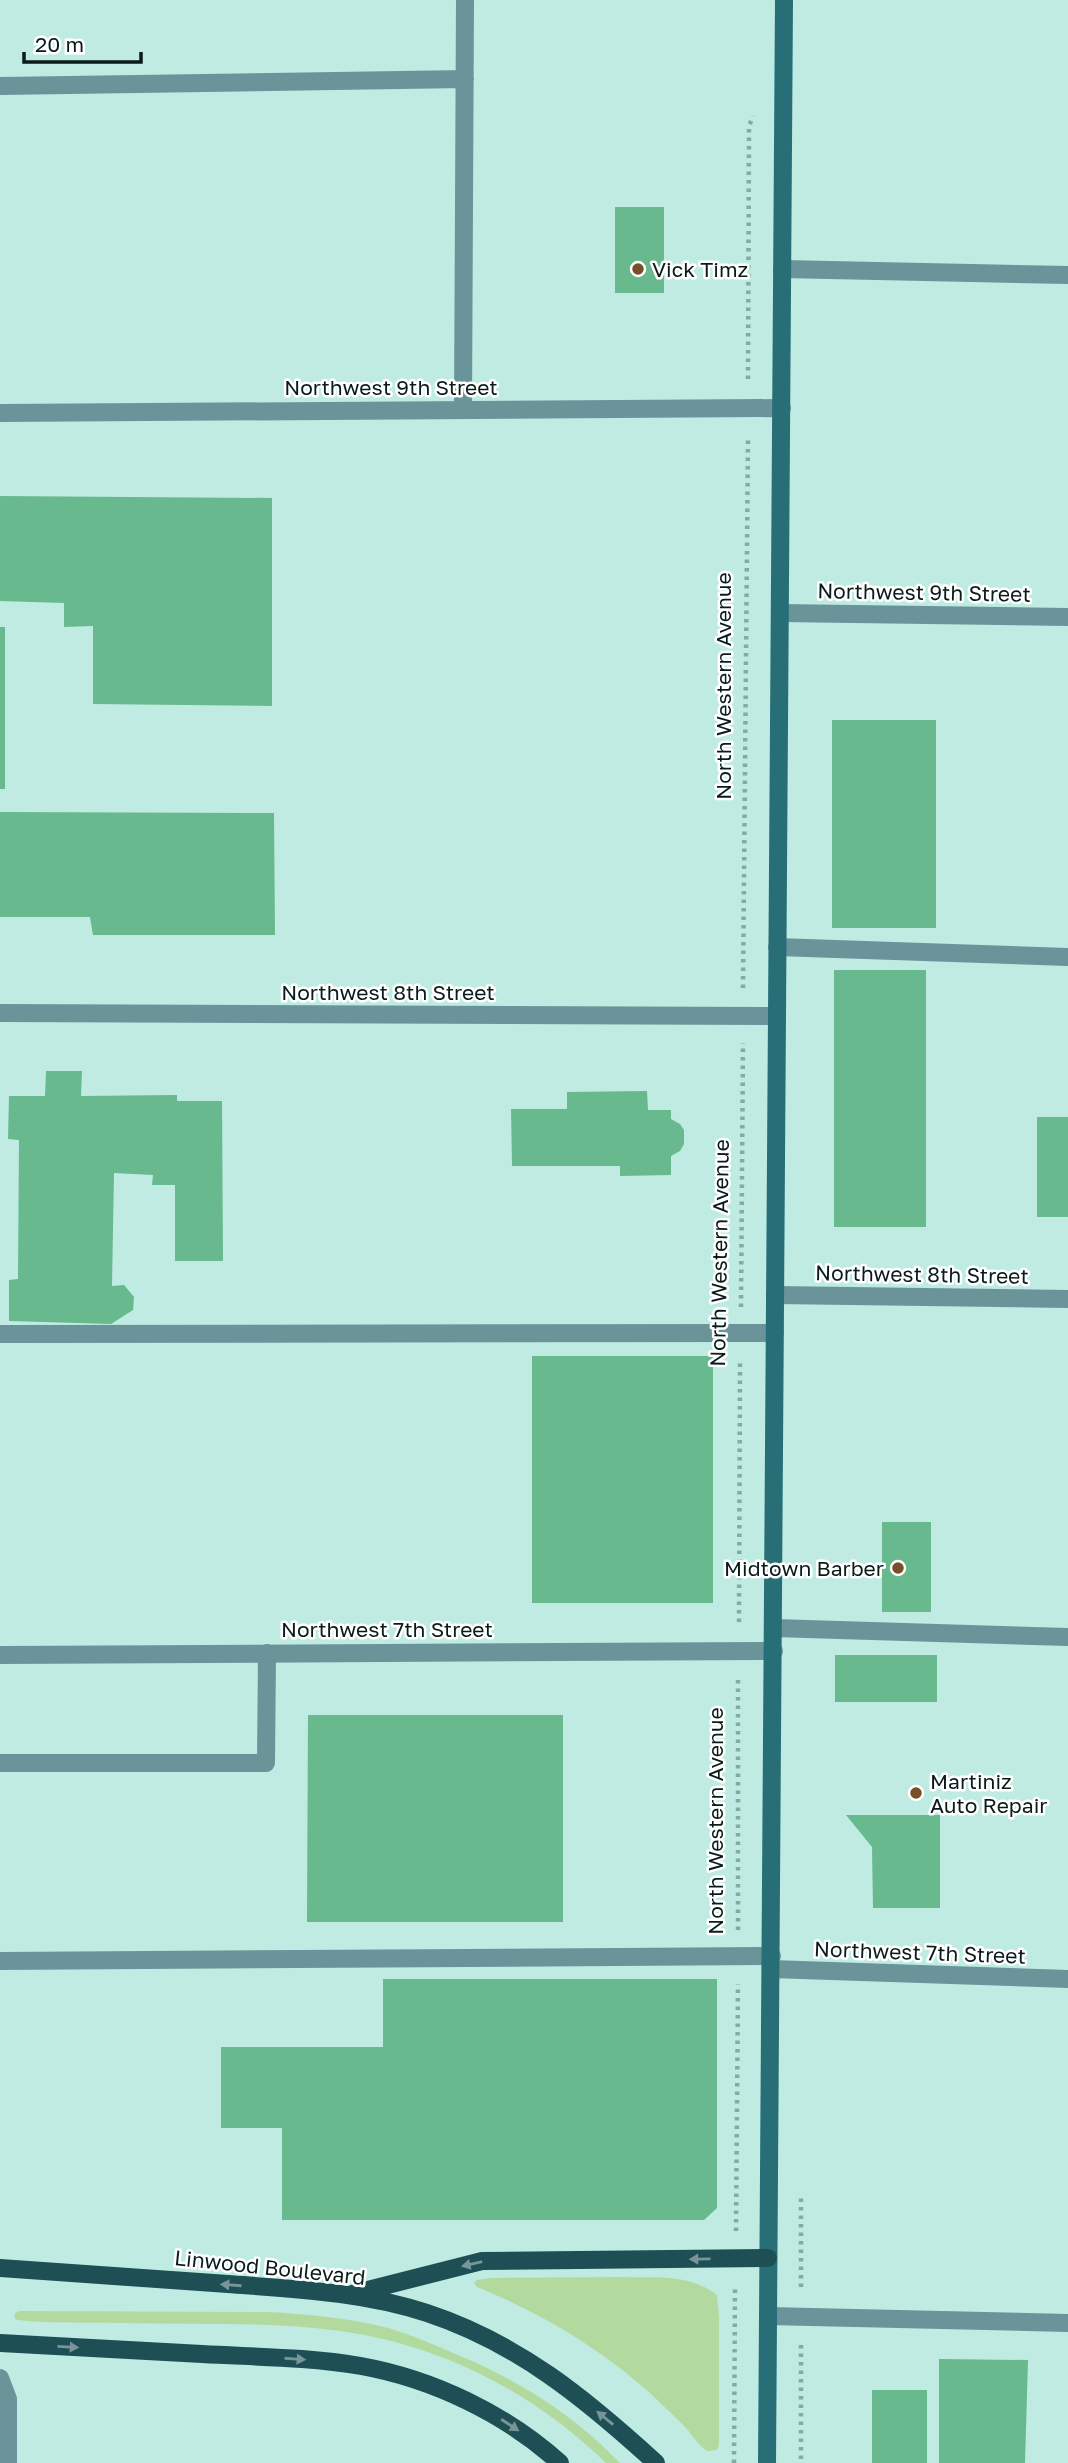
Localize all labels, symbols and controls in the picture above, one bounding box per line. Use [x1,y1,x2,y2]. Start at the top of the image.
scale bar [24,21,142,65]
text: 20 m [35,31,84,57]
place label: Vick Timz [652,256,748,282]
marker: Vick Timz [630,261,646,277]
street label: Northwest 9th Street [284,374,498,400]
street label: North Western Avenue [710,572,736,800]
street label: Northwest 9th Street [817,577,1031,607]
street label: Northwest 8th Street [281,979,495,1005]
street label: North Western Avenue [704,1139,734,1367]
street label: Northwest 8th Street [815,1259,1029,1289]
place label: Midtown Barber [724,1555,884,1581]
marker: Midtown Barber [890,1560,906,1576]
street label: Northwest 7th Street [281,1616,493,1642]
street label: North Western Avenue [702,1707,728,1935]
place label: Martiniz Auto Repair [930,1768,1047,1818]
marker: Martiniz Auto Repair [908,1785,924,1801]
street label: Northwest 7th Street [814,1935,1026,1969]
street label: Linwood Boulevard [173,2244,367,2290]
one-way arrow [688,2253,710,2264]
one-way arrow [461,2258,483,2269]
one-way arrow [220,2279,242,2290]
one-way arrow [57,2342,79,2353]
one-way arrow [285,2354,307,2365]
one-way arrow [596,2410,614,2425]
one-way arrow [501,2419,520,2432]

